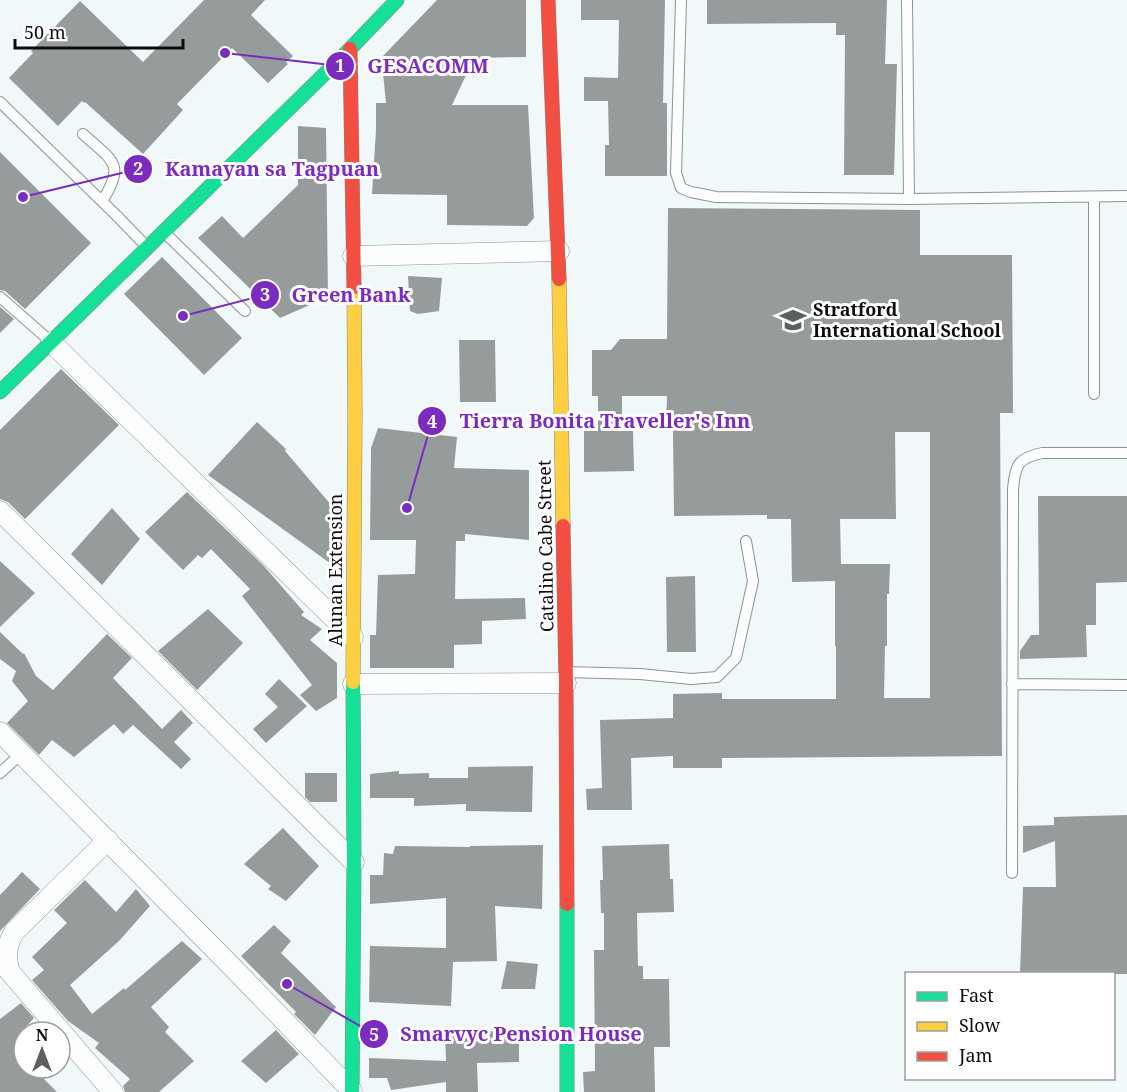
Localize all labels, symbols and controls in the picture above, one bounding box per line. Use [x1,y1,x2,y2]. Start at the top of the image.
scale bar [15,12,183,50]
text: 50 m [24,20,66,44]
callout: GESACOMM [325,47,501,85]
text: GESACOMM [367,52,489,79]
text: 1 [335,53,345,77]
callout: Kamayan sa Tagpuan [123,150,391,188]
text: Kamayan sa Tagpuan [165,155,379,182]
text: 2 [133,156,143,180]
callout: Green Bank [250,276,422,314]
text: Green Bank [292,281,411,308]
text: 3 [260,282,270,306]
place label: Stratford International School [813,297,1002,342]
school or university icon: Stratford International School [778,305,808,335]
callout: Tierra Bonita Traveller's Inn [417,402,762,440]
text: Tierra Bonita Traveller's Inn [460,407,750,434]
text: 4 [427,409,437,433]
street label: Catalino Cabe Street [531,460,559,632]
street label: Alunan Extension [323,493,347,646]
legend [905,972,1115,1080]
text: Fast [959,983,994,1007]
text: Slow [959,1013,1001,1037]
callout: Smarvyc Pension House [359,1015,654,1053]
north arrow [12,1020,72,1080]
text: Smarvyc Pension House [400,1020,642,1047]
text: 5 [369,1022,379,1046]
text: N [36,1024,49,1046]
text: Jam [958,1043,993,1067]

